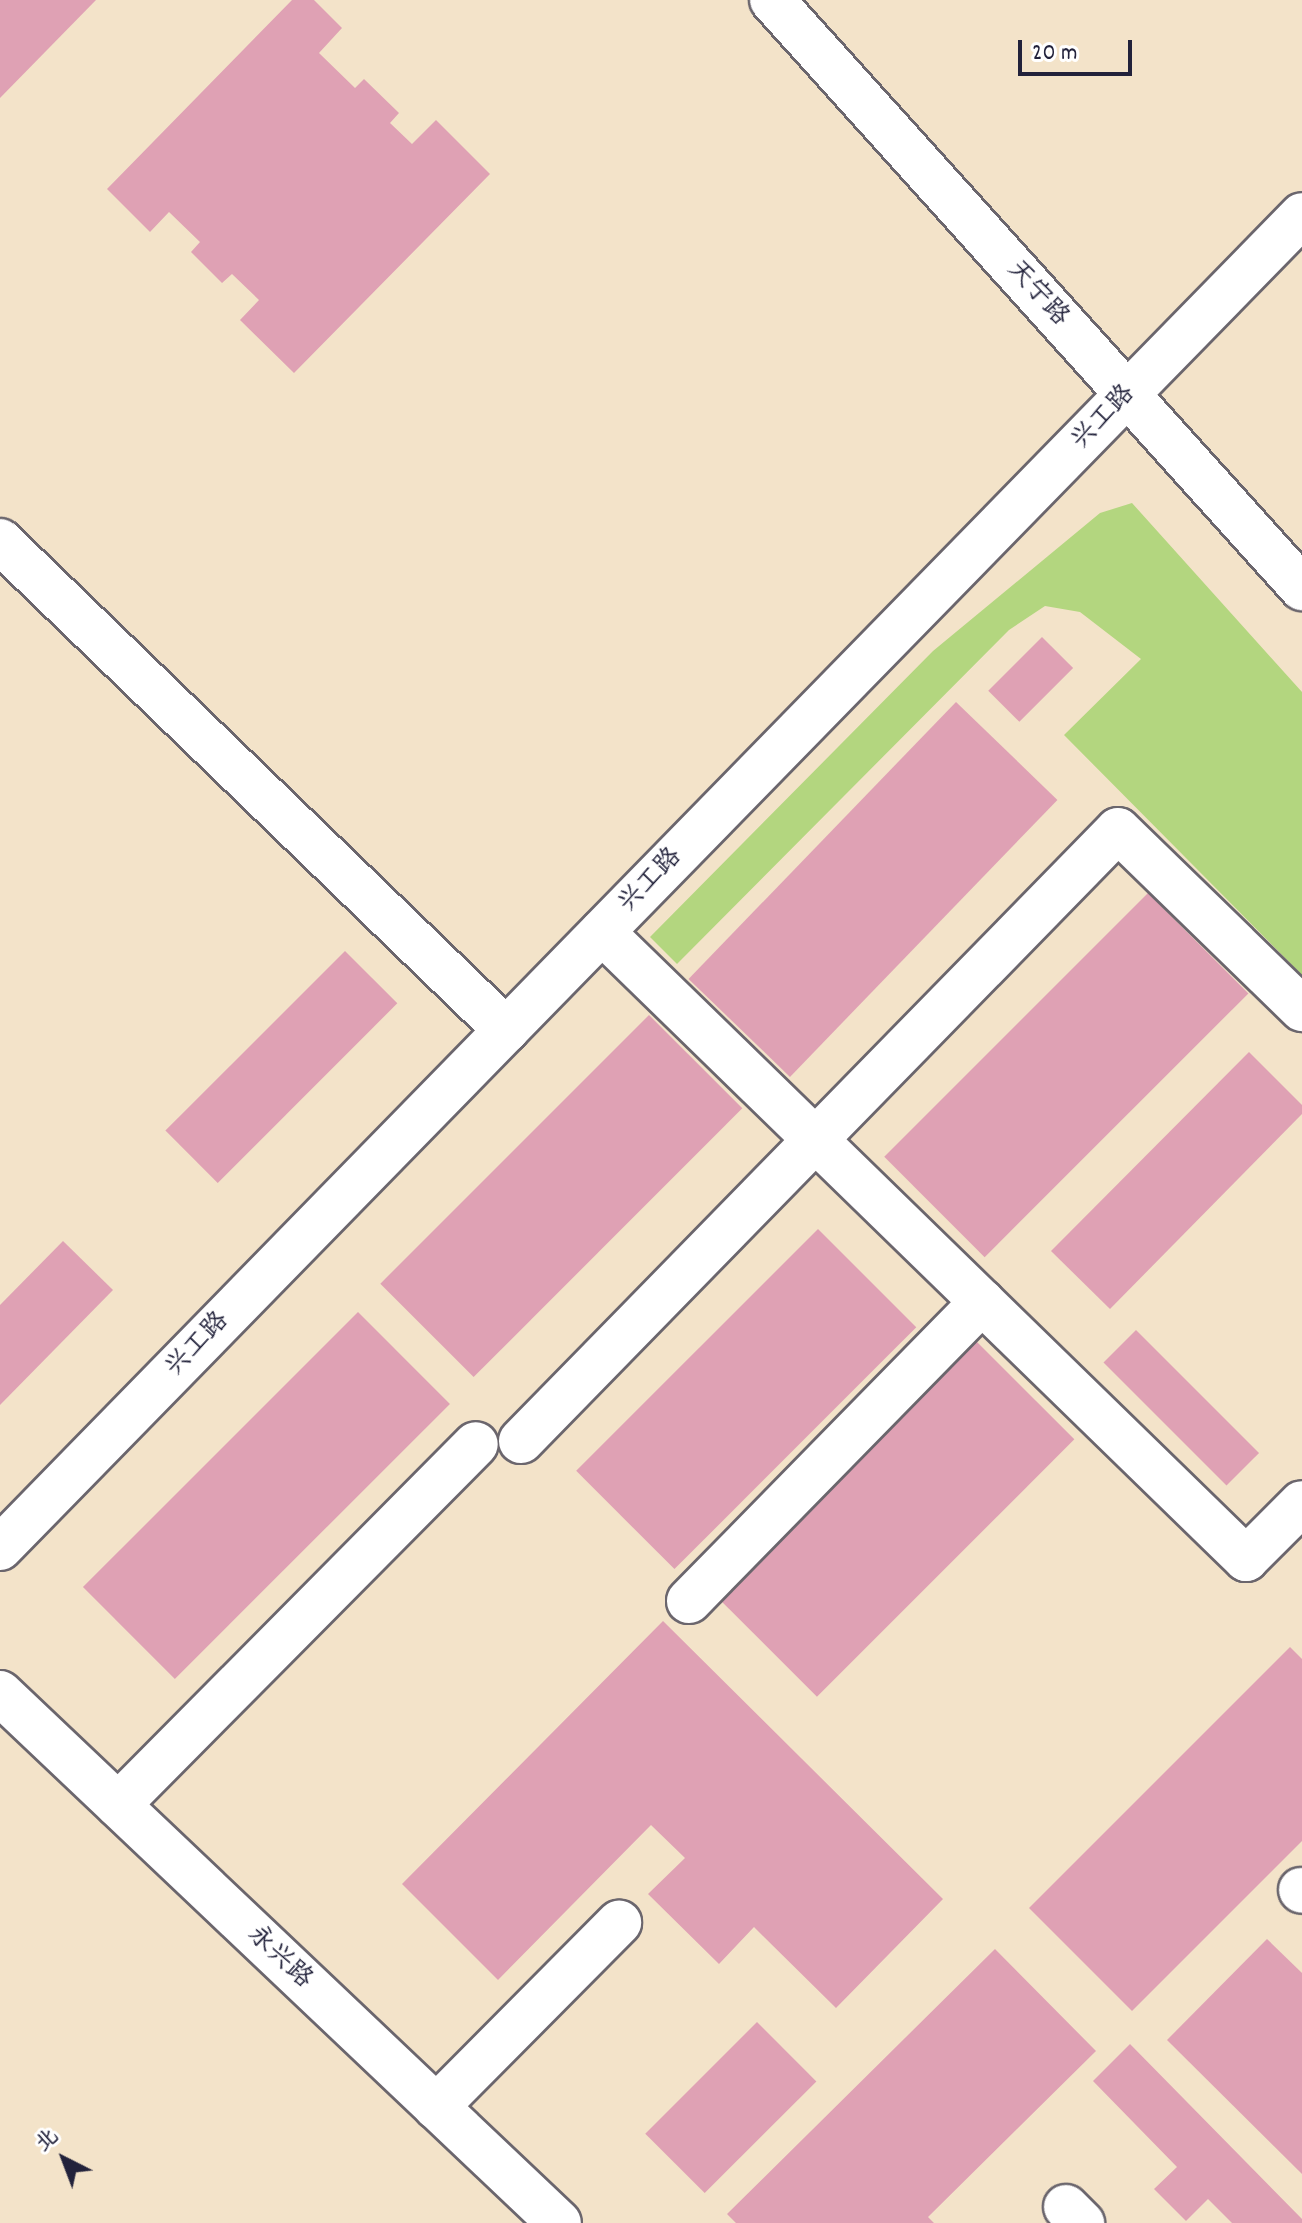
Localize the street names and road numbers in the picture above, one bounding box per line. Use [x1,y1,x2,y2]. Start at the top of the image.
street label: 天宁路 [999,255,1075,333]
street label: 兴工路 [1066,379,1142,457]
street label: 兴工路 [613,842,689,920]
street label: 兴工路 [160,1306,236,1384]
street label: 永兴路 [240,1920,318,1996]

